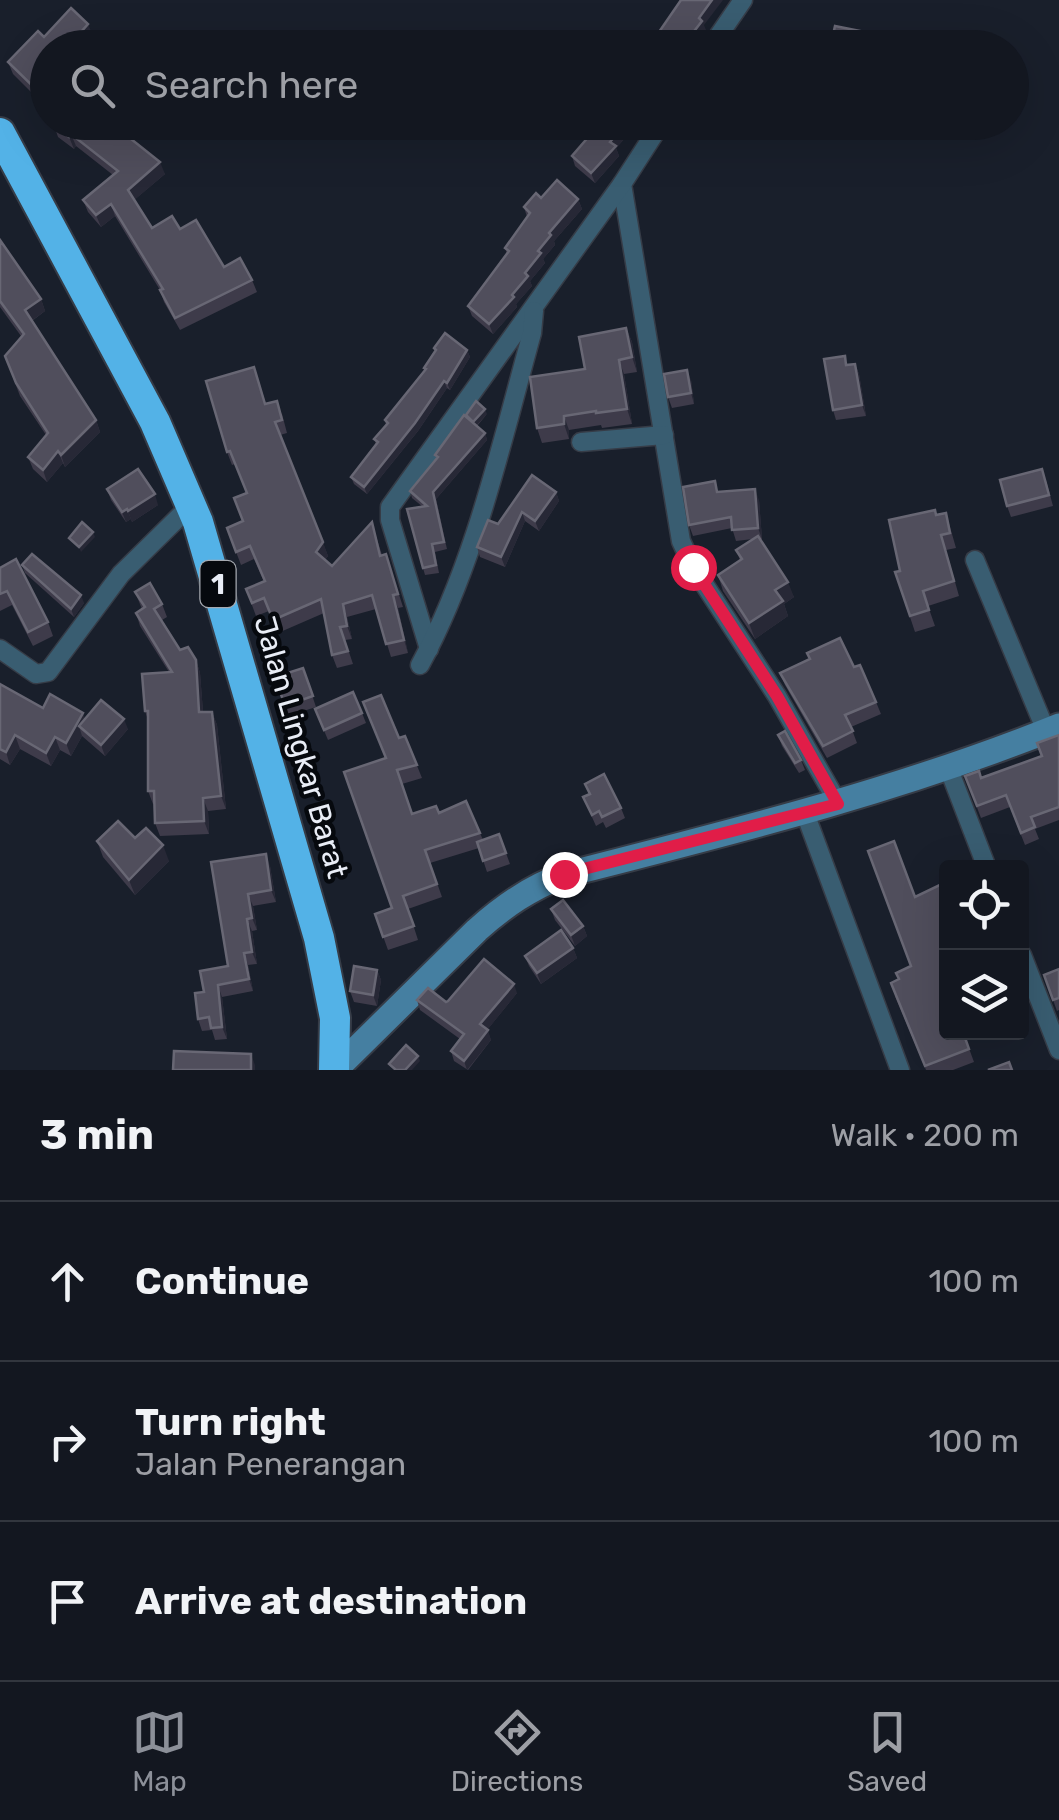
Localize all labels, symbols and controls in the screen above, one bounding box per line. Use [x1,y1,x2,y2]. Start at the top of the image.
search box [30,30,1029,140]
icon: search [65,58,120,113]
text: Search here [145,62,358,108]
route start [671,545,717,591]
road number: 1 [200,561,236,607]
street label: Jalan Lingkar Barat [246,612,356,882]
route end [542,852,588,898]
map controls [939,860,1029,1040]
button: locate [939,860,1029,950]
button: layers [939,950,1029,1040]
text: 3 min [40,1110,154,1160]
text: Walk · 200 m [830,1116,1019,1154]
icon: ahead [40,1254,95,1309]
text: Continue [135,1258,309,1304]
text: 100 m [928,1262,1019,1300]
text: Turn right [135,1399,326,1445]
icon: right [40,1414,95,1469]
text: 100 m [928,1422,1019,1460]
text: Jalan Penerangan [135,1445,406,1483]
icon: arrive [40,1574,95,1629]
text: Arrive at destination [135,1578,527,1624]
tab: Map [132,1705,187,1798]
tab: Directions [451,1705,583,1798]
tab: Saved [847,1705,927,1798]

